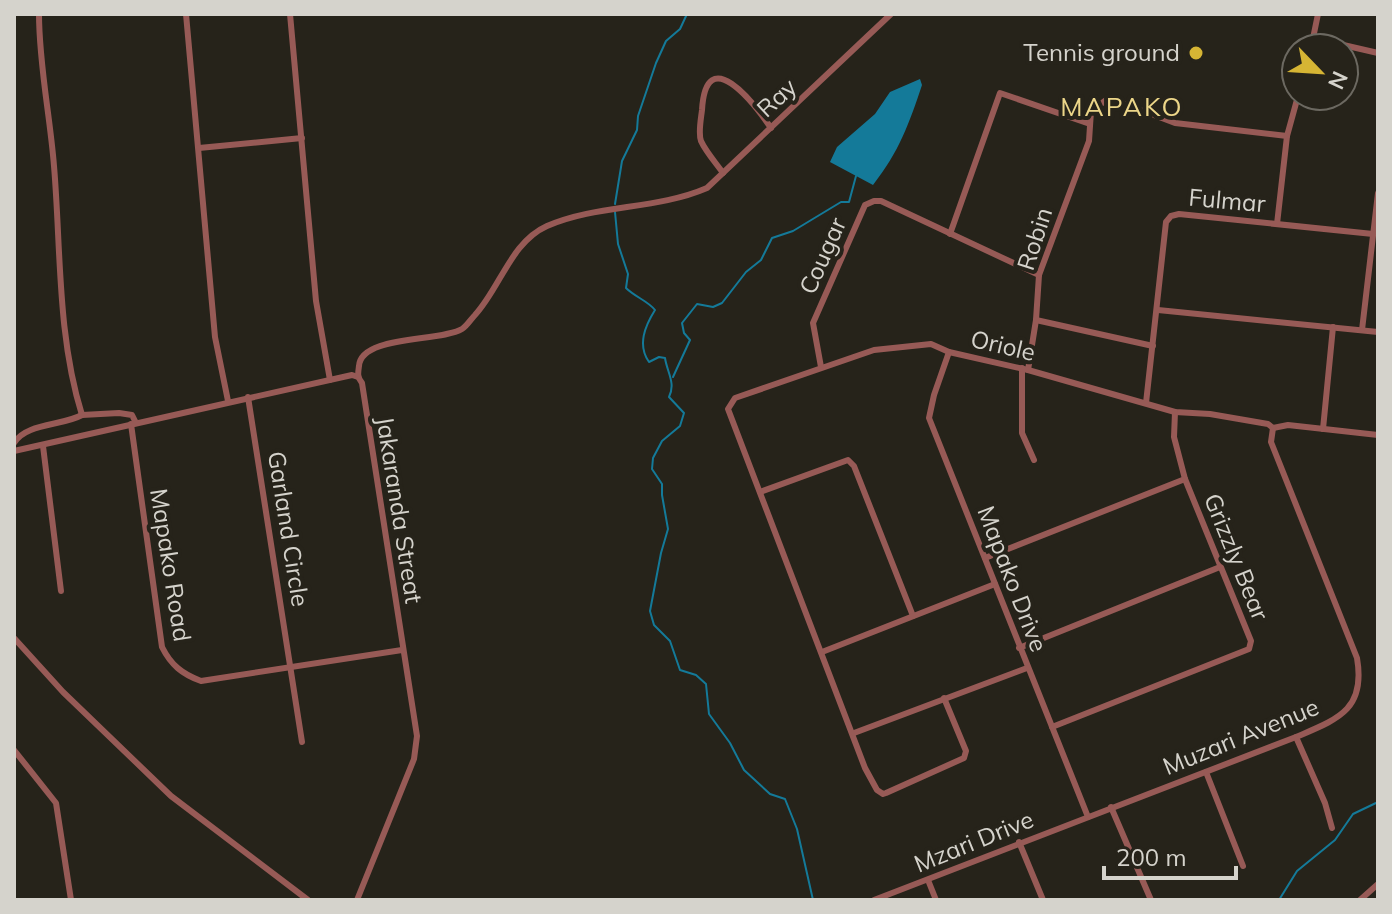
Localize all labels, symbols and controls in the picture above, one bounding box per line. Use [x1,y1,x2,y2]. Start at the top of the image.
north arrow [1280,32,1360,112]
place label: Tennis ground [1023,37,1180,67]
marker: Tennis ground [1187,44,1205,62]
text: N [1322,67,1354,94]
street label: Ray [750,71,803,123]
district label: MAPAKO [1060,90,1184,123]
street label: Fulmar [1187,182,1267,218]
street label: Robin [1010,204,1058,274]
street label: Cougar [792,212,852,299]
street label: Oriole [968,323,1038,367]
street label: Jakaranda Streat [370,414,430,605]
street label: Garland Circle [262,449,316,609]
street label: Mapako Road [144,486,198,644]
street label: Grizzly Bear [1198,489,1276,625]
street label: Mapako Drive [971,501,1054,656]
street label: Muzari Avenue [1158,691,1323,781]
street label: Mzari Drive [910,804,1038,879]
scale bar [1104,830,1236,880]
text: 200 m [1116,842,1187,872]

